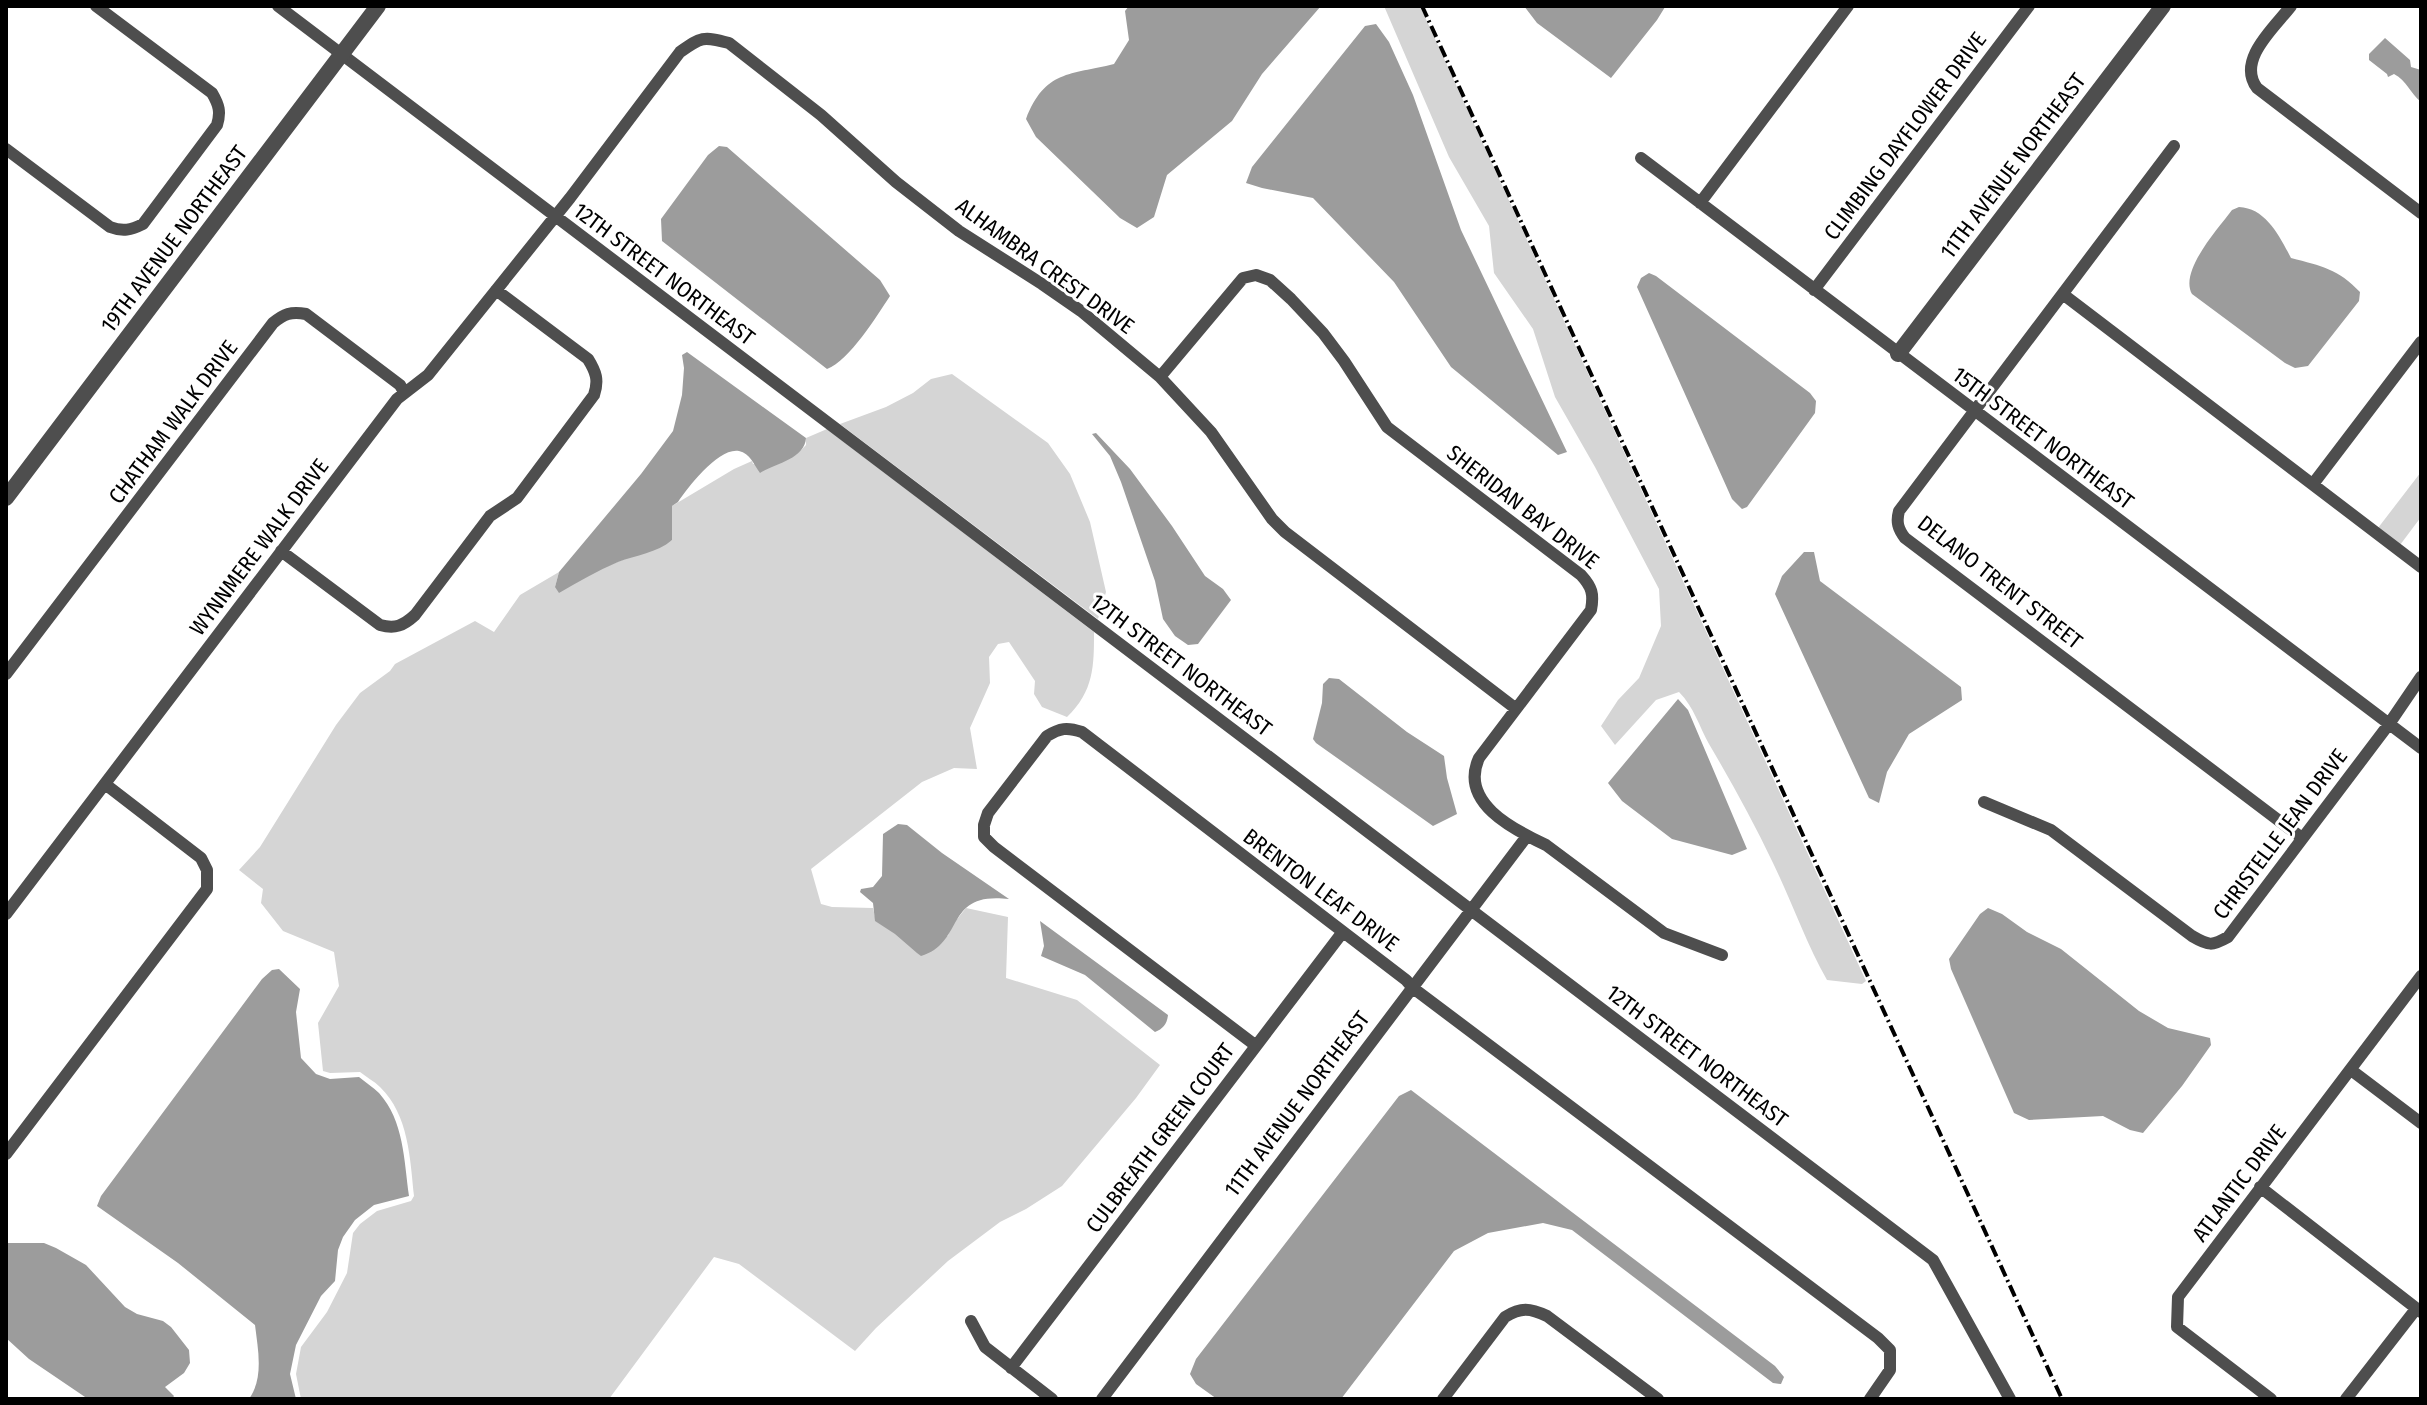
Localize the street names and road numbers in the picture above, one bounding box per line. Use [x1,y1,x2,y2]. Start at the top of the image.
street label: CLIMBING DAYFLOWER DRIVE [1818,27,1992,245]
street label: 11TH AVENUE NORTHEAST [1935,67,2092,264]
street label: 19TH AVENUE NORTHEAST [95,140,254,338]
street label: ALHAMBRA CREST DRIVE [951,192,1139,340]
street label: 12TH STREET NORTHEAST [568,197,761,351]
street label: CHATHAM WALK DRIVE [103,335,243,509]
street label: 15TH STREET NORTHEAST [1947,361,2140,515]
street label: SHERIDAN BAY DRIVE [1442,439,1604,575]
street label: WYNNMERE WALK DRIVE [184,453,334,641]
street label: DELANO TRENT STREET [1912,509,2088,655]
street label: 12TH STREET NORTHEAST [1085,588,1278,742]
street label: CHRISTELLE JEAN DRIVE [2207,743,2353,925]
street label: BRENTON LEAF DRIVE [1238,823,1404,957]
street label: 12TH STREET NORTHEAST [1601,979,1794,1133]
street label: 11TH AVENUE NORTHEAST [1219,1005,1376,1202]
street label: CULBREATH GREEN COURT [1080,1037,1241,1238]
street label: ATLANTIC DRIVE [2186,1119,2292,1247]

